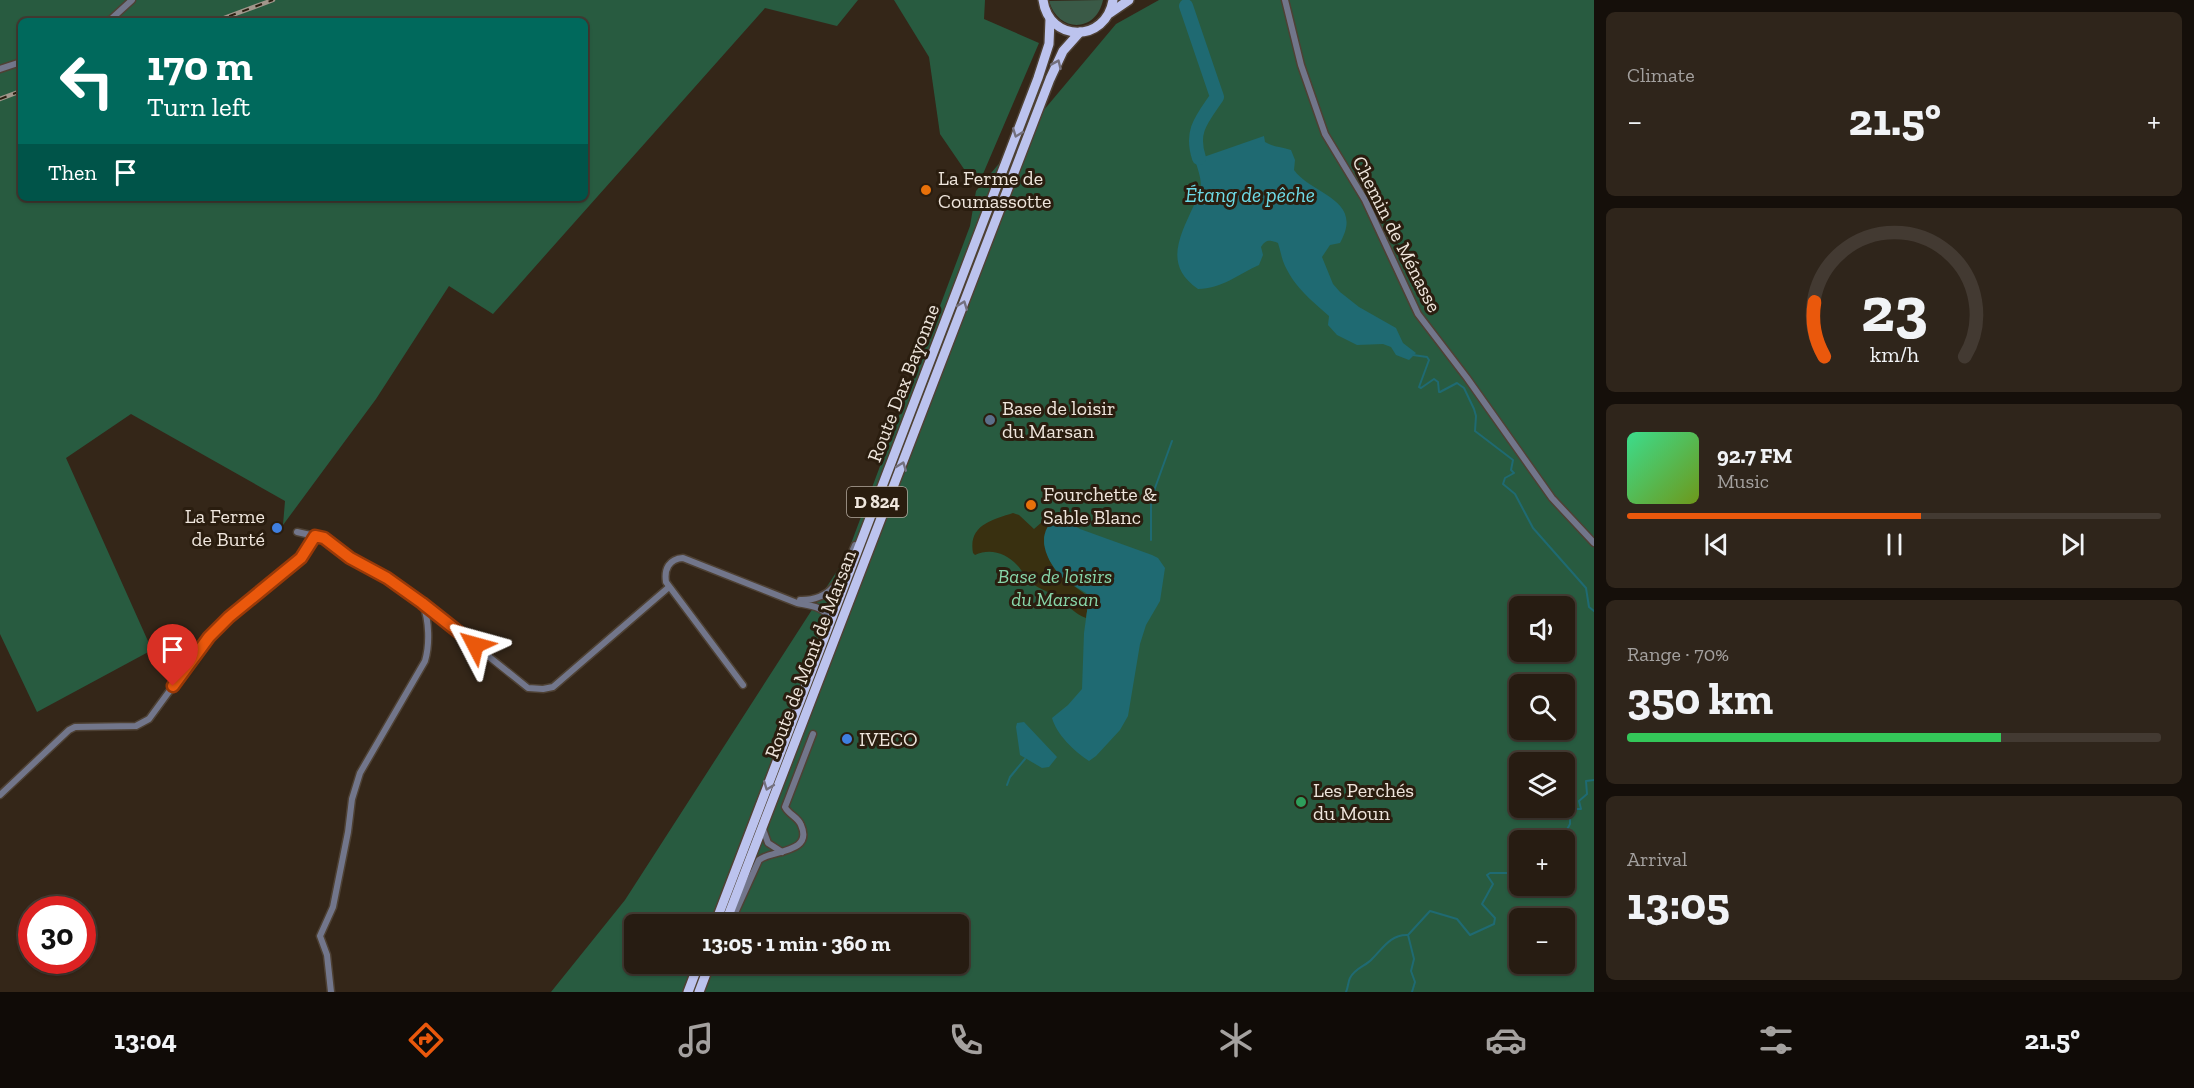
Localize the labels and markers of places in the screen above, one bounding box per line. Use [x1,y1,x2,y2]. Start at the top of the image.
place label: La Ferme de Coumassotte [938,166,1051,213]
marker: La Ferme de Coumassotte [919,183,933,197]
place label: Base de loisir du Marsan [1002,396,1115,443]
marker: Base de loisir du Marsan [983,413,997,427]
place label: Fourchette & Sable Blanc [1043,482,1157,529]
marker: Fourchette & Sable Blanc [1024,498,1038,512]
place label: La Ferme de Burté [185,504,265,551]
marker: La Ferme de Burté [270,521,284,535]
pin [147,624,198,686]
place label: IVECO [859,727,918,751]
marker: IVECO [840,732,854,746]
place label: Les Perchés du Moun [1313,778,1414,825]
marker: Les Perchés du Moun [1294,795,1308,809]

